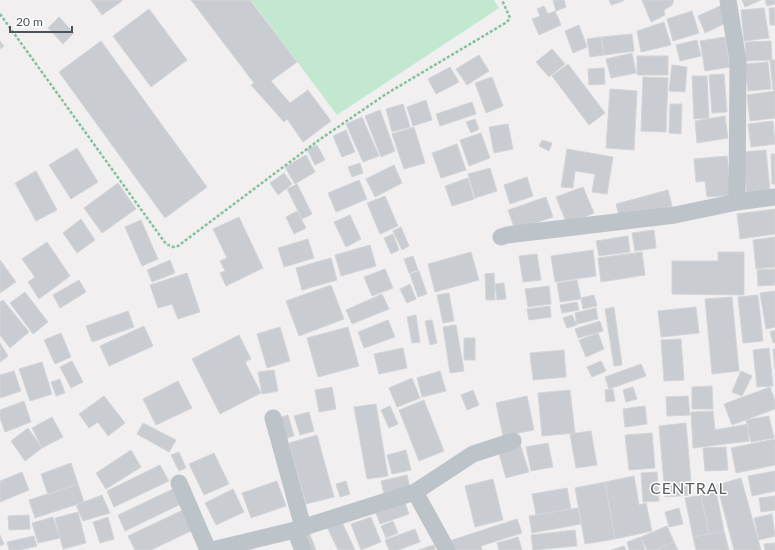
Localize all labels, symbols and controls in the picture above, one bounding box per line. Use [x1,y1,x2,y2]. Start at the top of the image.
scale bar [10,8,72,34]
text: 20 m [16,14,43,29]
district label: CENTRAL [650,478,728,497]

